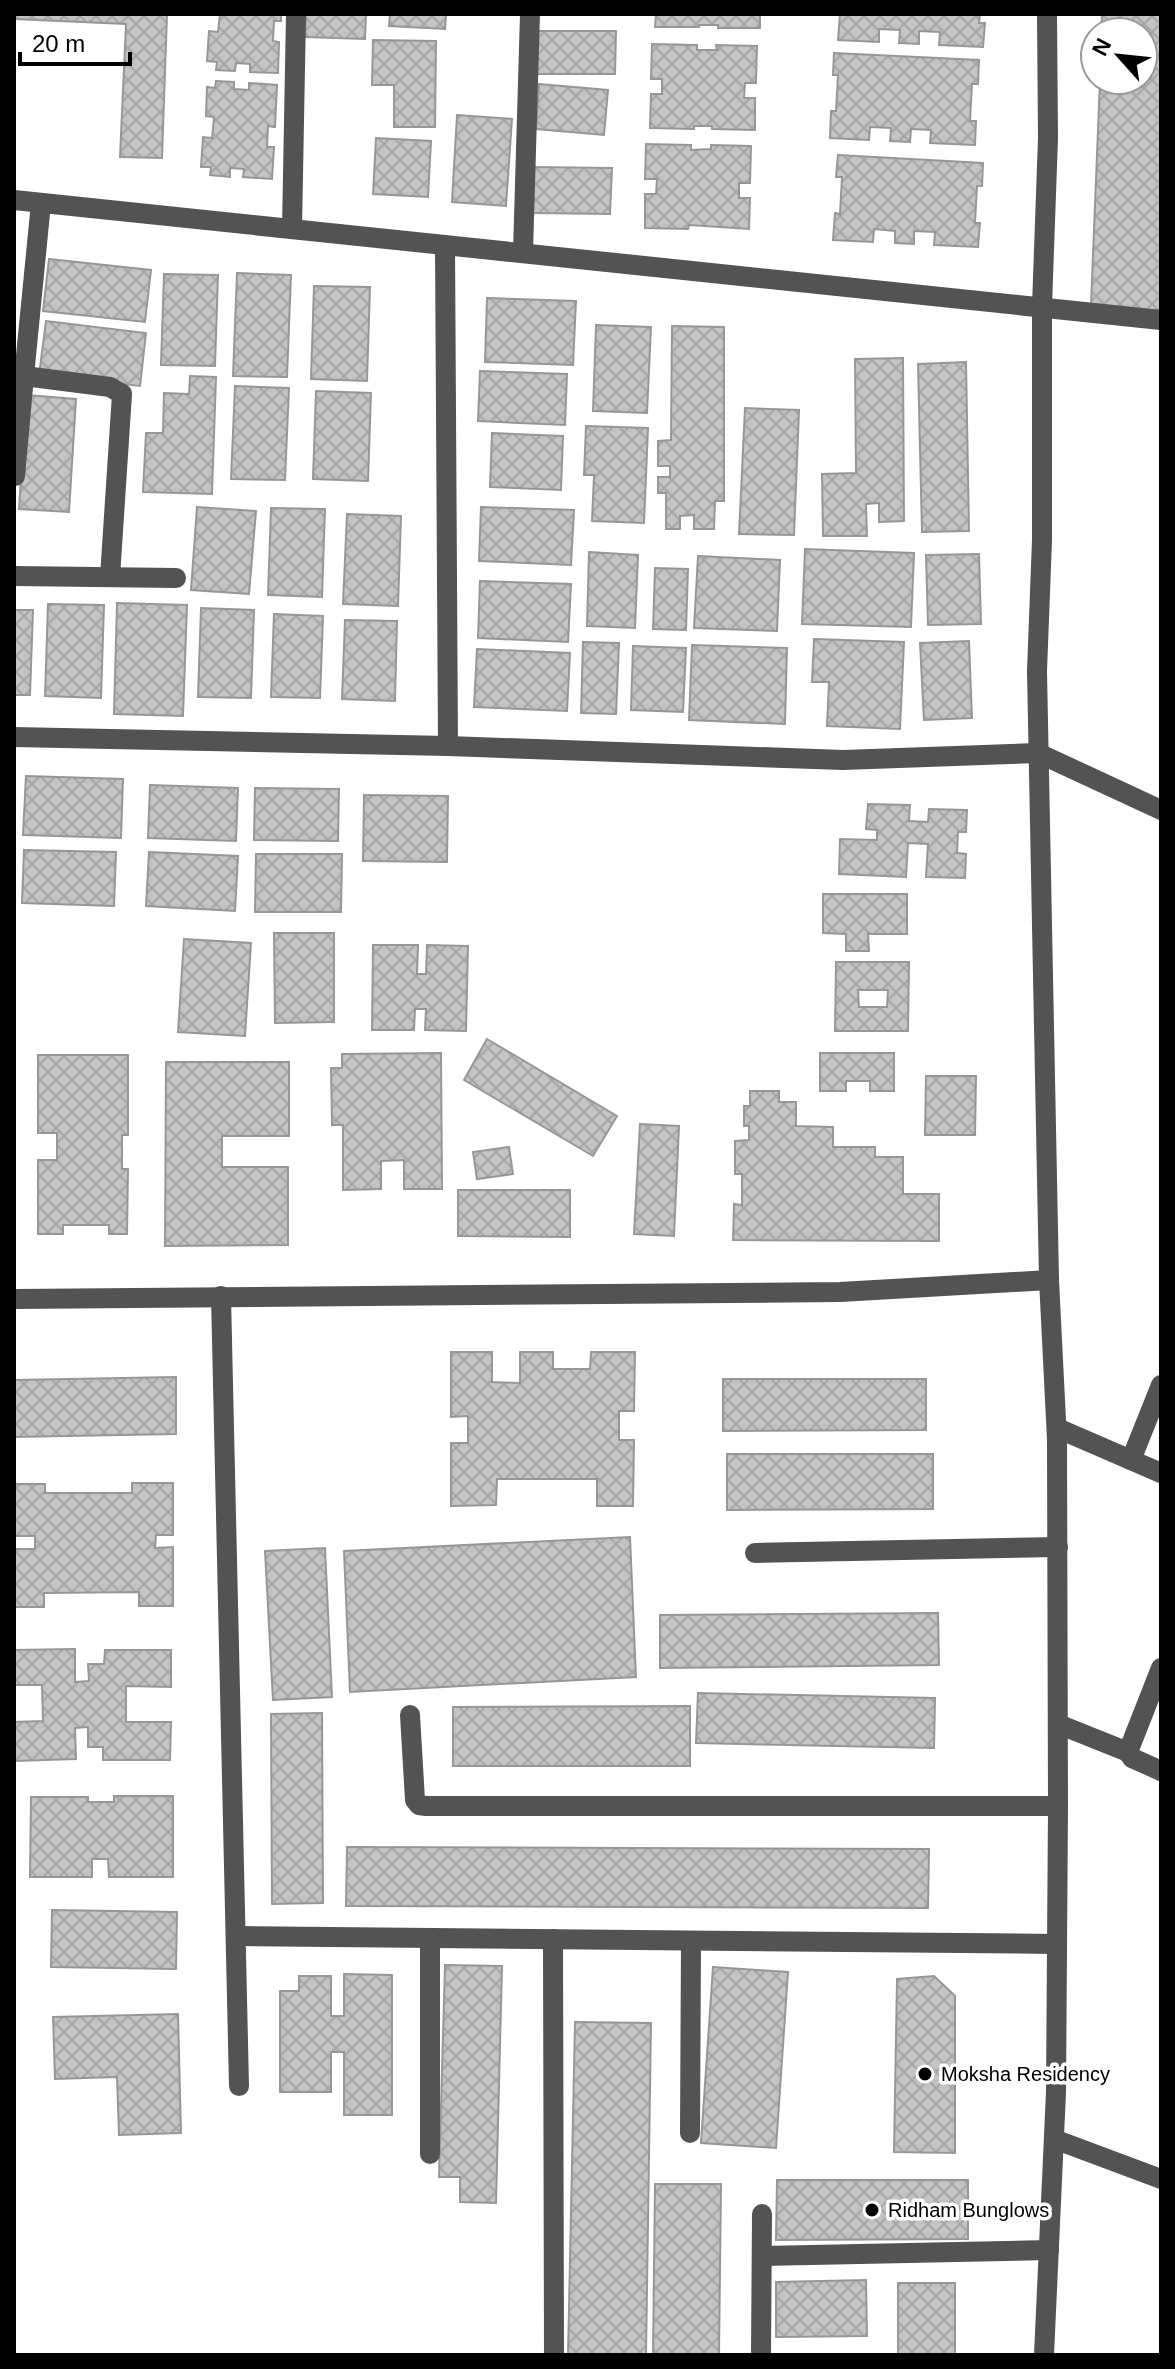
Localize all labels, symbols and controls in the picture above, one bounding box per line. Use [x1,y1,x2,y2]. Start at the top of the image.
scale bar [20,16,130,66]
north arrow [1079,16,1159,96]
text: 20 m [32,30,85,57]
text: N [1087,34,1116,60]
place label: Moksha Residency [941,2063,1110,2085]
marker: Moksha Residency [916,2065,934,2083]
place label: Ridham Bunglows [888,2199,1049,2221]
marker: Ridham Bunglows [863,2201,881,2219]

